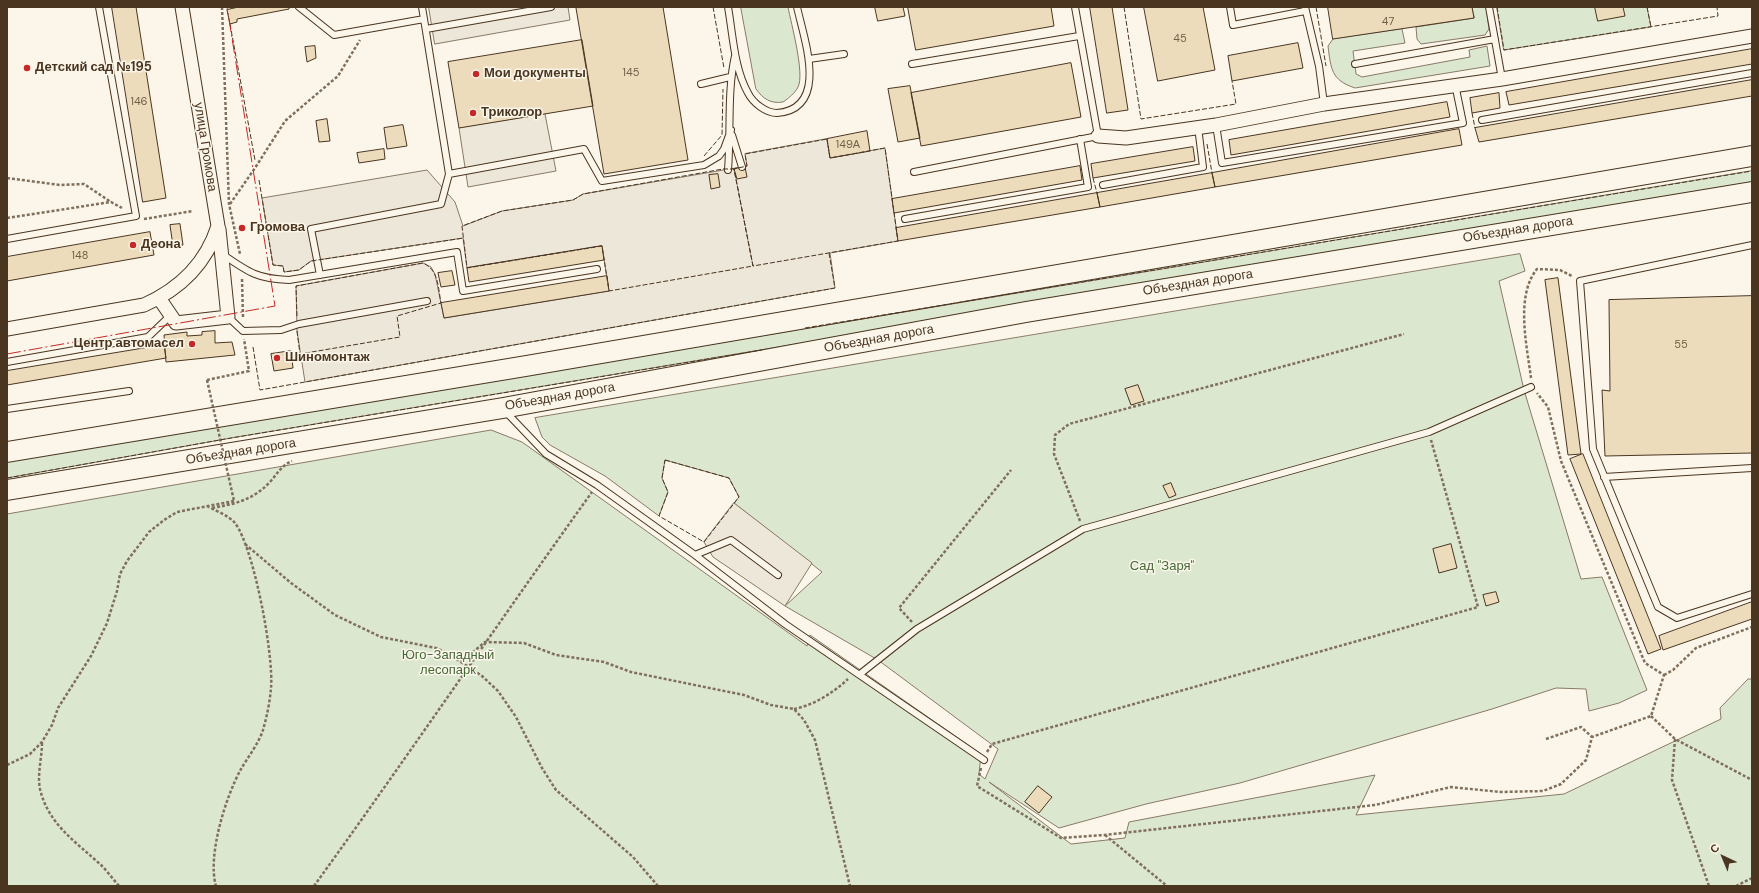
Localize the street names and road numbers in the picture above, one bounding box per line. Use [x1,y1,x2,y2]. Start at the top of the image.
street label: улица Громова [190,101,220,193]
street label: Объездная дорога [1462,214,1574,246]
street label: Объездная дорога [1142,267,1254,299]
street label: Объездная дорога [823,322,935,356]
street label: Объездная дорога [504,380,616,414]
street label: Объездная дорога [185,436,297,468]

